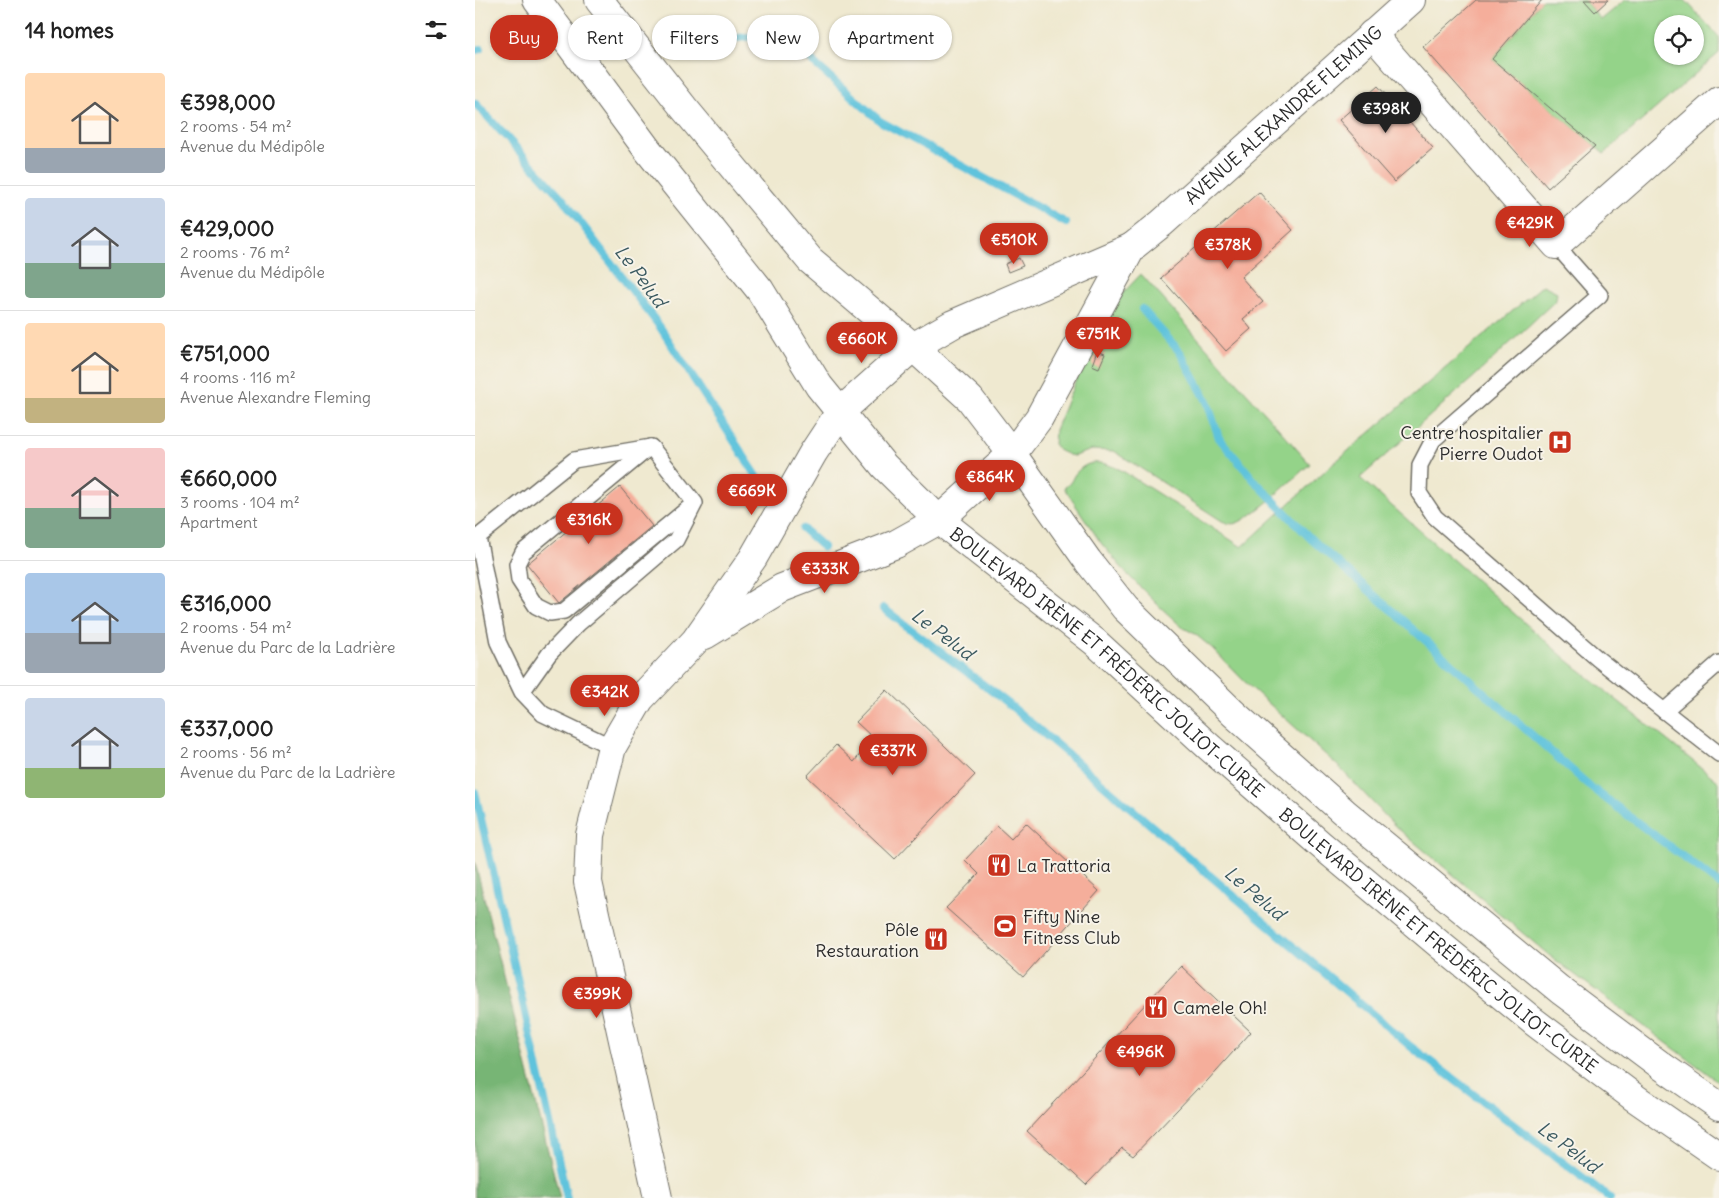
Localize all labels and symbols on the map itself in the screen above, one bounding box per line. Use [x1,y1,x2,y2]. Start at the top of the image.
street label: AVENUE ALEXANDRE FLEMING [1180,20,1387,209]
pin: €398K [1351,92,1421,134]
pin: €429K [1495,206,1565,248]
pin: €510K [979,222,1049,265]
pin: €378K [1193,228,1263,270]
water label: Le Pelud [610,240,674,314]
pin: €751K [1063,316,1133,359]
pin: €660K [827,322,897,364]
place label: Centre hospitalier Pierre Oudot [1400,421,1544,465]
hospital icon: Centre hospitalier Pierre Oudot [1547,429,1573,455]
pin: €864K [955,460,1025,502]
pin: €669K [717,474,787,516]
pin: €316K [554,502,624,545]
street label: BOULEVARD IRÈNE ET FRÉDÉRIC JOLIOT-CURIE [945,522,1270,802]
pin: €333K [790,552,860,594]
water label: Le Pelud [907,603,981,667]
pin: €342K [570,674,640,717]
pin: €337K [858,734,928,776]
street label: BOULEVARD IRÈNE ET FRÉDÉRIC JOLIOT-CURIE [1275,802,1603,1078]
restaurant icon: La Trattoria [986,852,1012,878]
place label: La Trattoria [1017,854,1111,877]
water label: Le Pelud [1220,861,1292,927]
place label: Fifty Nine Fitness Club [1023,905,1120,949]
sports icon: Fifty Nine Fitness Club [992,913,1018,939]
place label: Pôle Restauration [815,918,919,962]
restaurant icon: Pôle Restauration [923,926,949,952]
pin: €399K [562,976,632,1019]
restaurant icon: Camele Oh! [1143,994,1169,1020]
place label: Camele Oh! [1173,996,1267,1019]
pin: €496K [1105,1034,1175,1077]
water label: Le Pelud [1533,1116,1607,1180]

